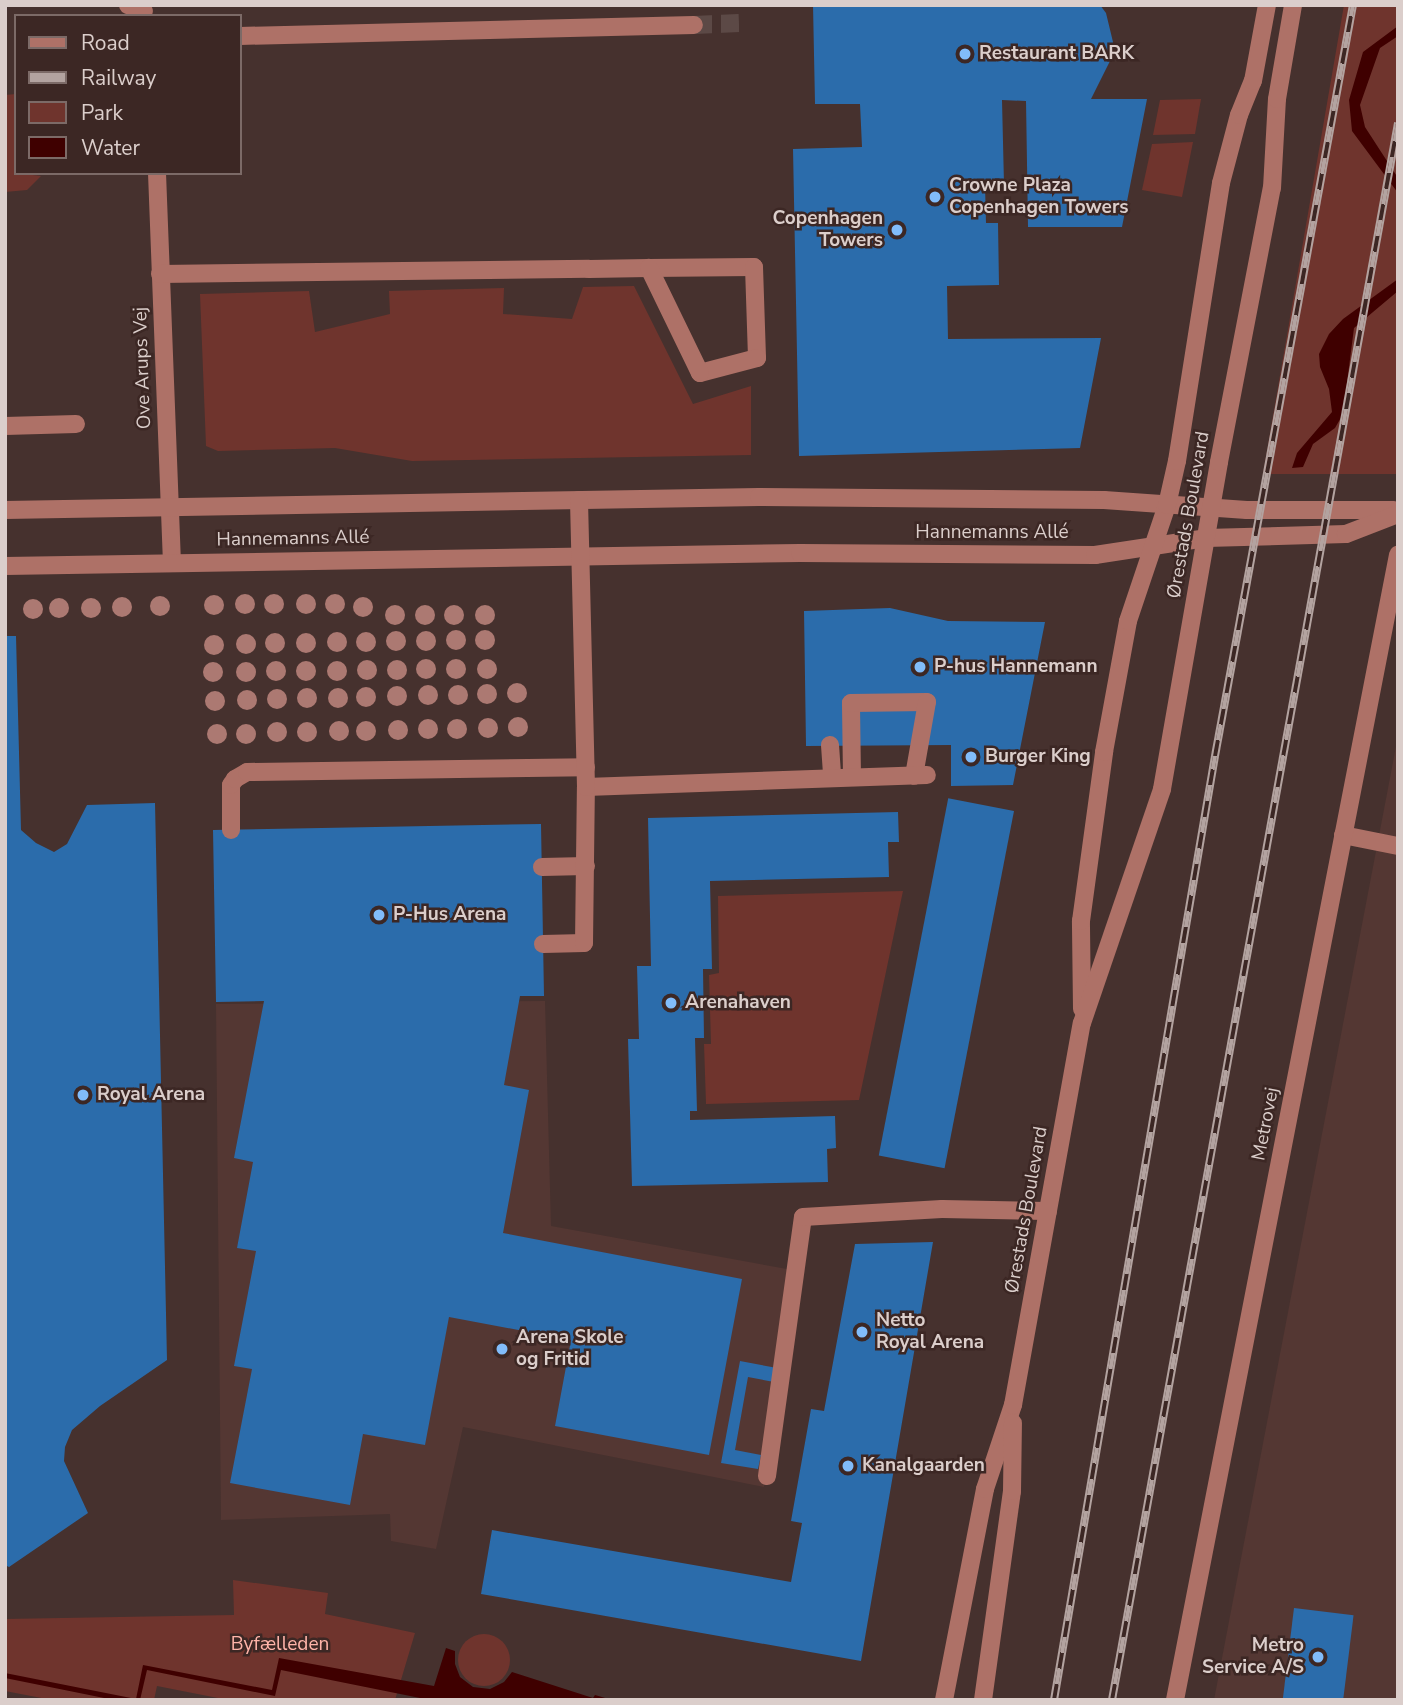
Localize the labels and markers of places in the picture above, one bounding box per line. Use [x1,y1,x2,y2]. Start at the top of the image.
place label: Restaurant BARK [979,43,1134,65]
marker: Restaurant BARK [957,46,973,62]
place label: Crowne Plaza Copenhagen Towers [949,175,1129,219]
marker: Crowne Plaza Copenhagen Towers [927,189,943,205]
place label: Copenhagen Towers [773,208,883,252]
marker: Copenhagen Towers [889,222,905,238]
place label: P-hus Hannemann [934,656,1098,678]
marker: P-hus Hannemann [912,659,928,675]
place label: Burger King [985,746,1091,768]
marker: Burger King [963,749,979,765]
place label: P-Hus Arena [393,904,506,926]
marker: P-Hus Arena [371,907,387,923]
place label: Arenahaven [685,992,791,1014]
marker: Arenahaven [663,995,679,1011]
place label: Royal Arena [97,1084,205,1106]
marker: Royal Arena [75,1087,91,1103]
place label: Netto Royal Arena [876,1310,984,1354]
marker: Netto Royal Arena [854,1324,870,1340]
place label: Arena Skole og Fritid [516,1327,624,1371]
marker: Arena Skole og Fritid [494,1341,510,1357]
place label: Kanalgaarden [862,1455,985,1477]
marker: Kanalgaarden [840,1458,856,1474]
place label: Metro Service A/S [1202,1635,1304,1679]
marker: Metro Service A/S [1310,1649,1326,1665]

